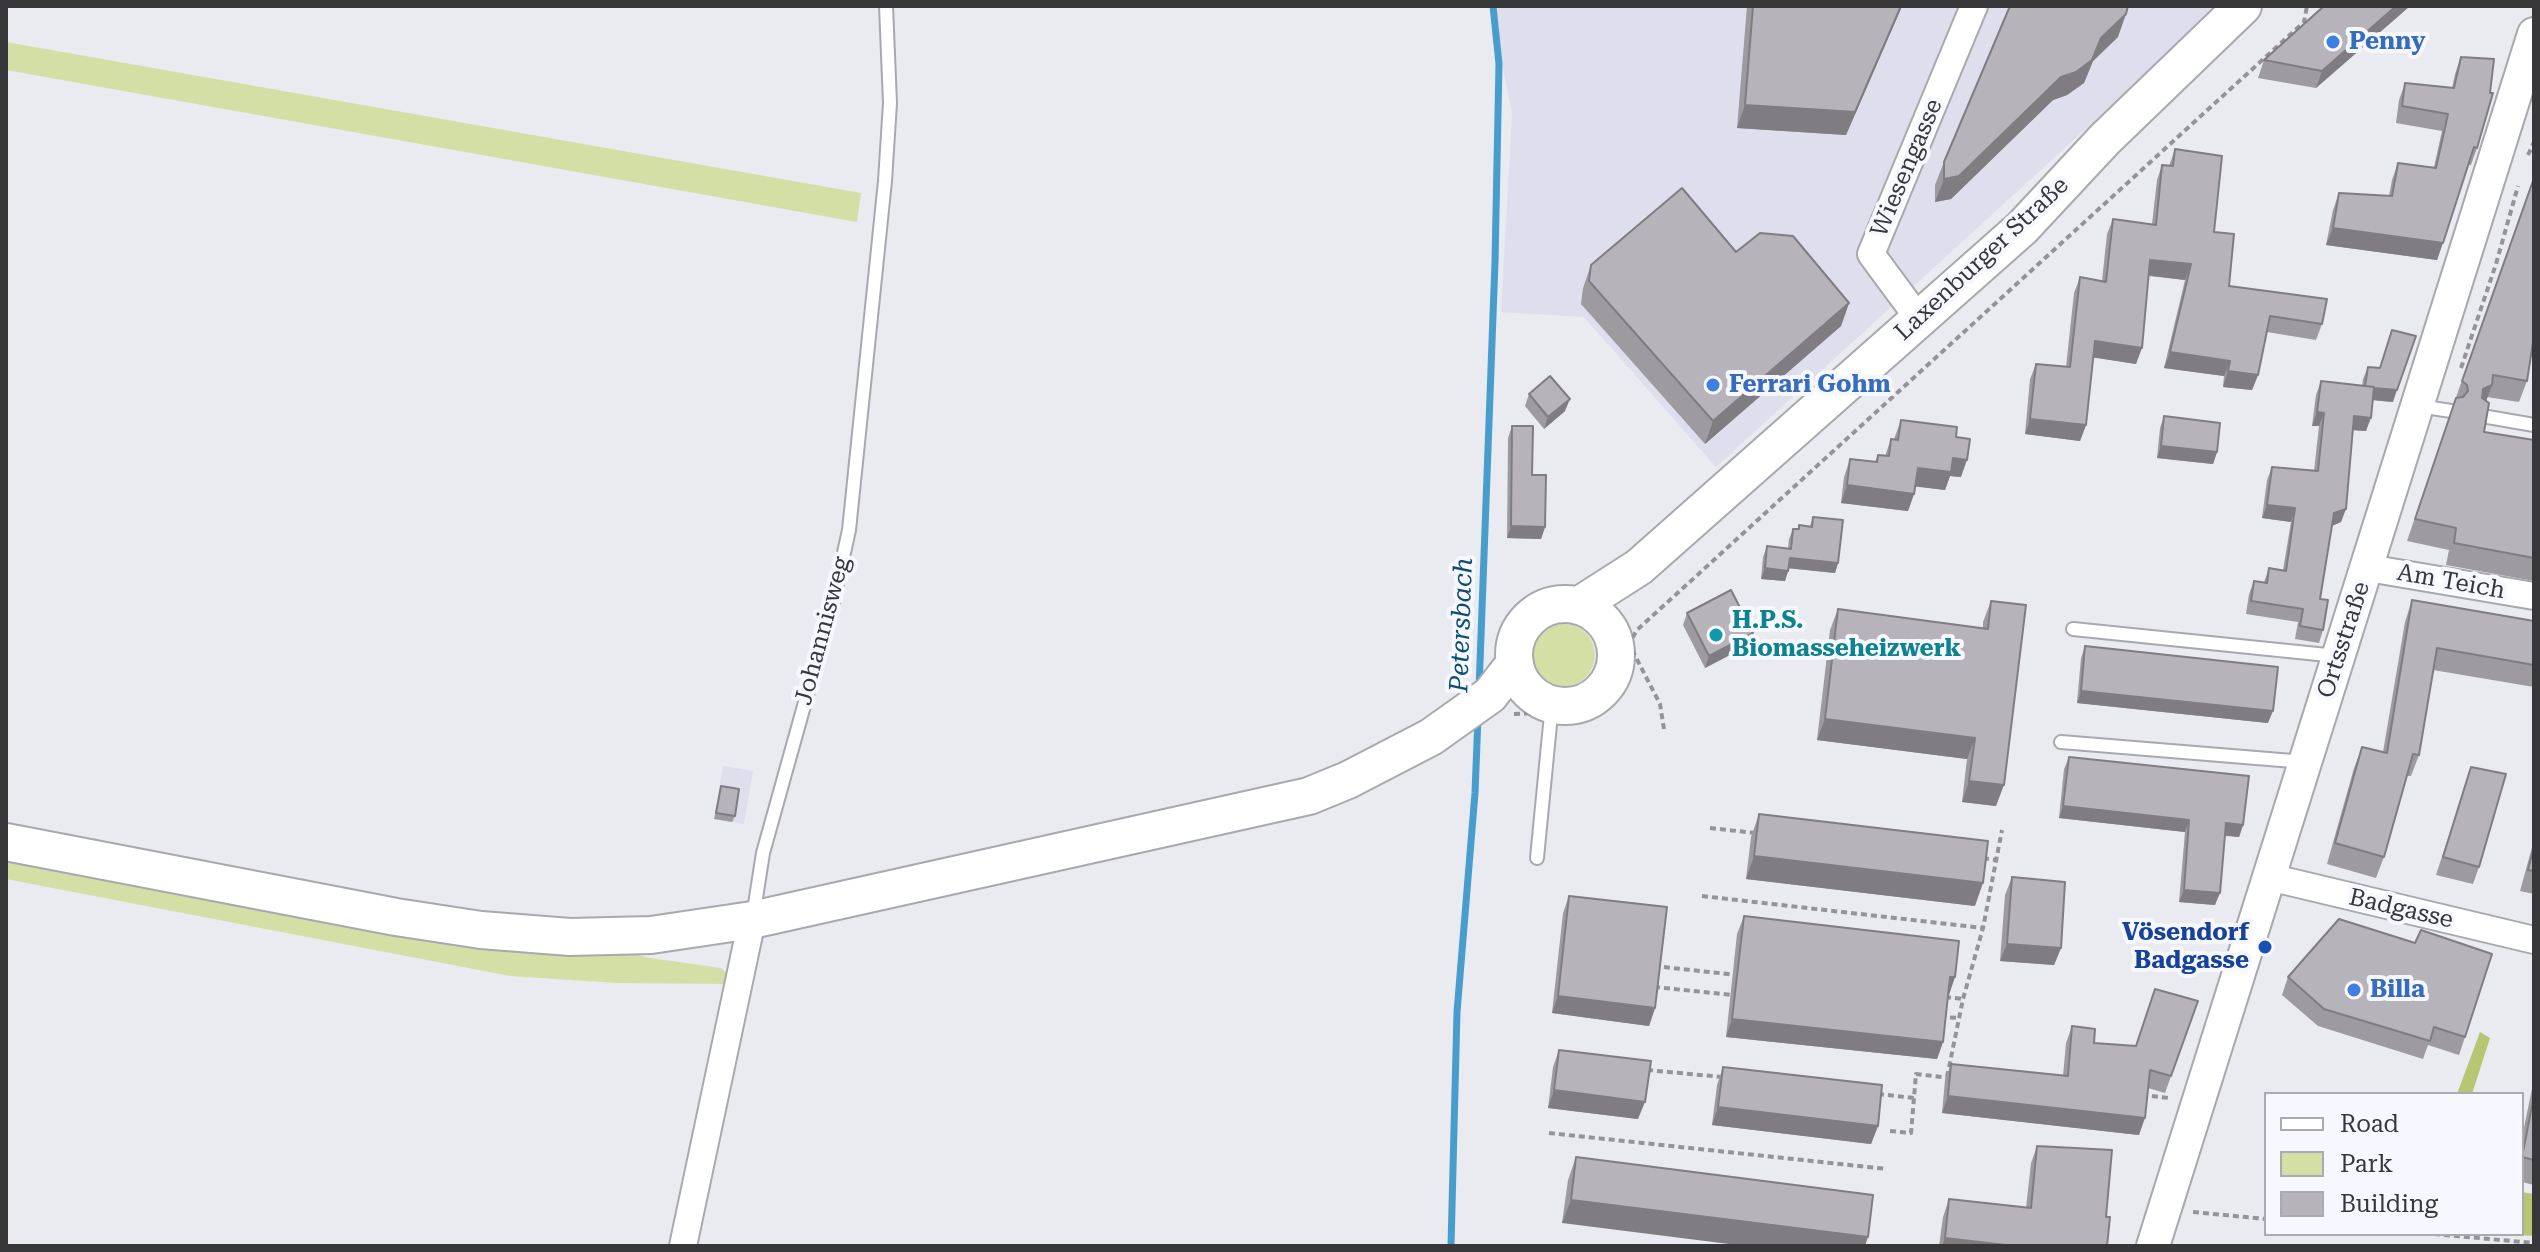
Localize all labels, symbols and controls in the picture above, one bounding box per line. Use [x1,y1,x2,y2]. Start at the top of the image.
place label: Penny [2349,28,2426,56]
marker: Penny [2324,33,2342,51]
street label: Wiesengasse [1865,95,1949,241]
street label: Laxenburger Straße [1889,171,2075,347]
place label: Ferrari Gohm [1729,371,1891,399]
marker: Ferrari Gohm [1704,376,1722,394]
street label: Johannisweg [789,554,857,708]
water label: Petersbach [1444,557,1480,693]
street label: Am Teich [2395,558,2507,606]
street label: Ortsstraße [2312,578,2376,702]
place label: H.P.S. Biomasseheizwerk [1732,607,1961,663]
marker: H.P.S. Biomasseheizwerk [1707,626,1725,644]
street label: Badgasse [2346,883,2456,935]
place label: Vösendorf Badgasse [2122,919,2249,975]
marker: Vösendorf Badgasse [2256,938,2274,956]
place label: Billa [2370,976,2425,1004]
marker: Billa [2345,981,2363,999]
legend [2264,1092,2524,1236]
text: Road [2340,1110,2399,1138]
text: Park [2340,1150,2393,1178]
text: Building [2340,1190,2438,1218]

